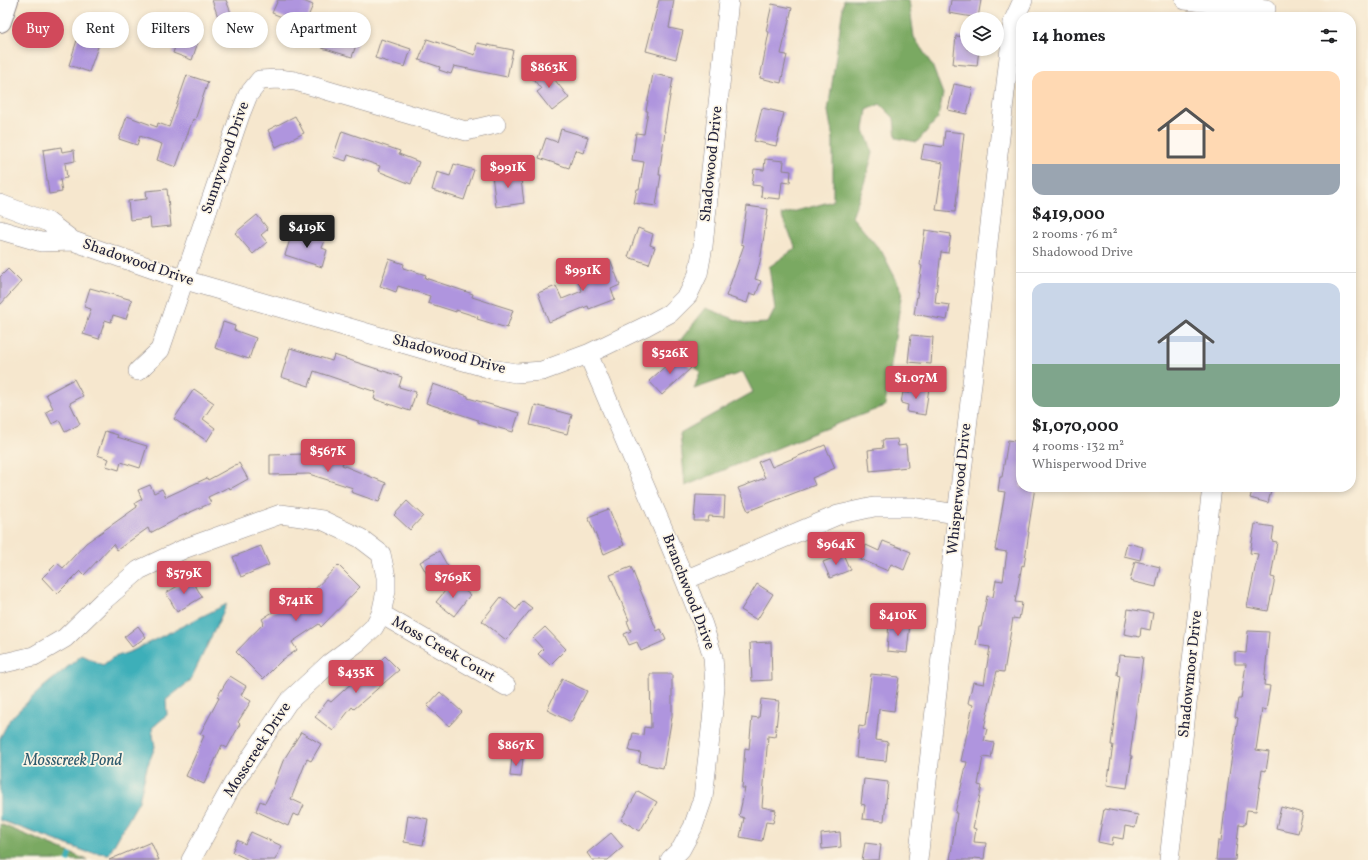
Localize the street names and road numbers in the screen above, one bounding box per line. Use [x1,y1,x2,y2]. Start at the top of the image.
street label: Sunnywood Drive [197,99,255,217]
street label: Shadowood Drive [695,105,729,223]
street label: Shadowood Drive [80,234,196,292]
street label: Shadowood Drive [390,330,508,380]
street label: Whisperwood Drive [943,422,977,556]
street label: Branchwood Drive [656,531,720,653]
street label: Shadowmoor Drive [1174,609,1208,739]
street label: Moss Creek Court [387,612,499,688]
street label: Mosscreek Drive [219,698,297,802]

